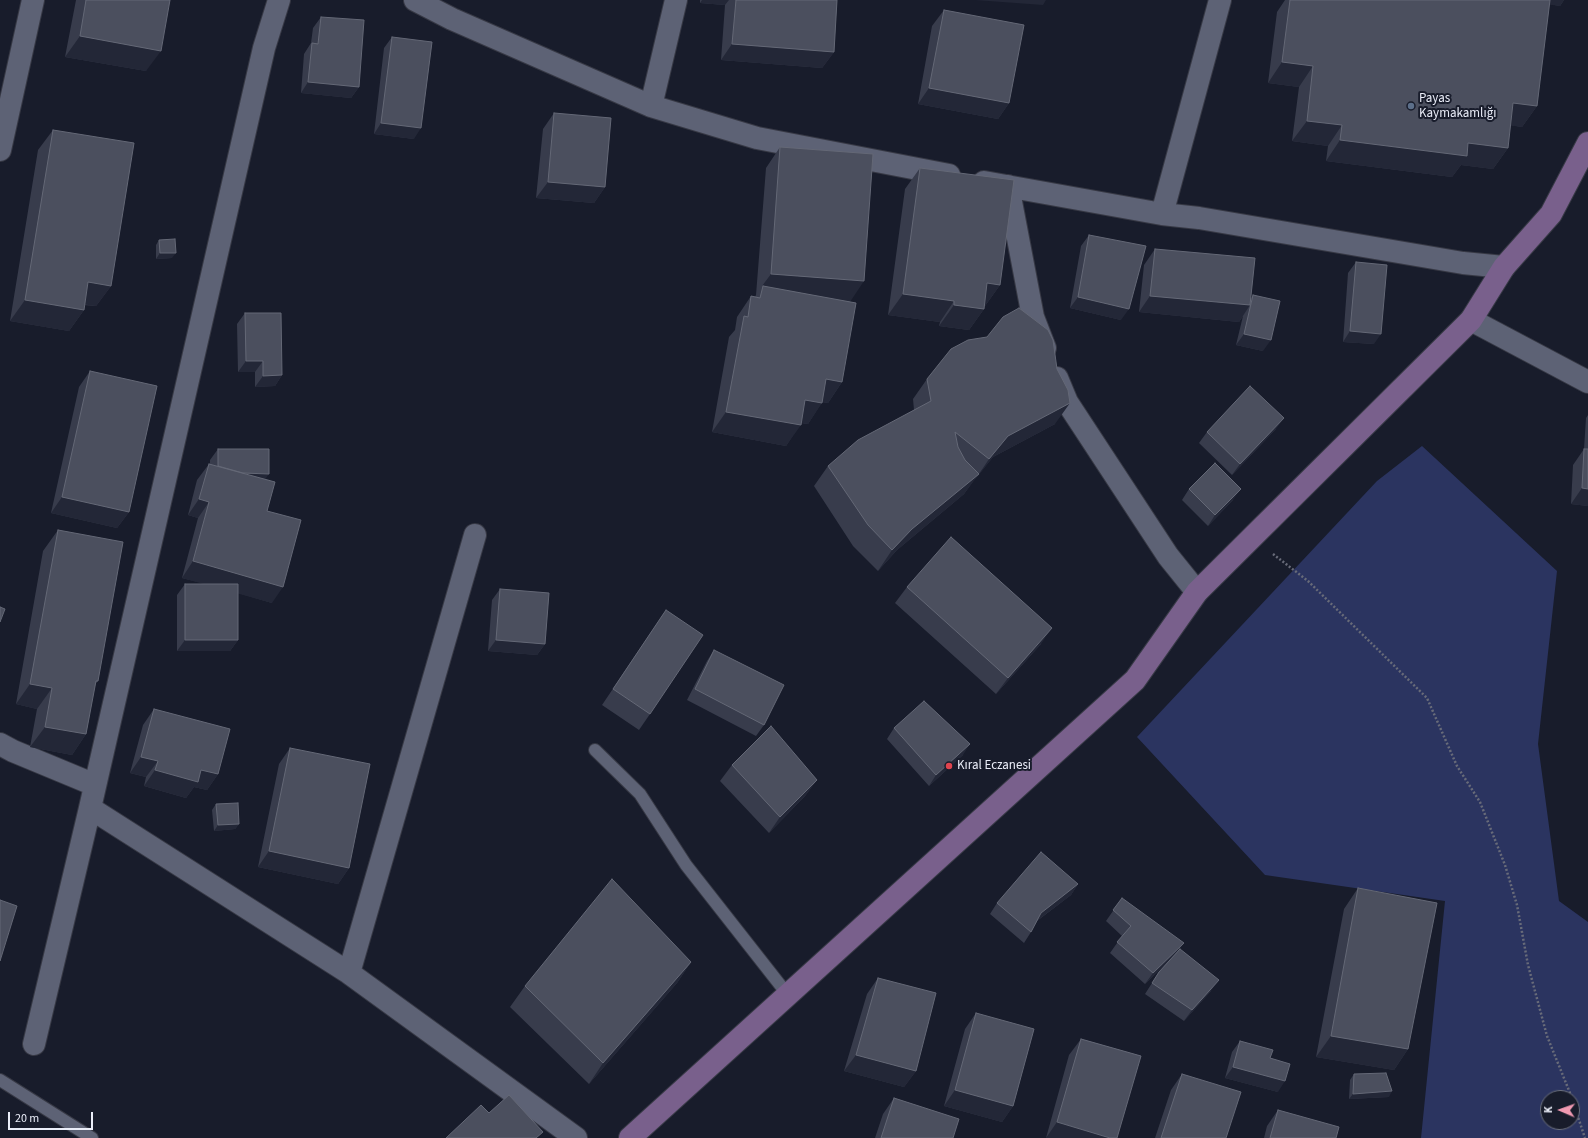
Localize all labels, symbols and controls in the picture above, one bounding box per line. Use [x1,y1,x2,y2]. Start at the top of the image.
place label: Payas Kaymakamlığı [1419,91,1496,122]
marker: Payas Kaymakamlığı [1406,101,1416,111]
place label: Kıral Eczanesi [957,758,1031,774]
marker: Kıral Eczanesi [944,761,954,771]
north arrow [1540,1090,1580,1130]
scale bar [10,1104,95,1130]
text: K [1541,1106,1556,1113]
text: 20 m [15,1110,39,1127]

